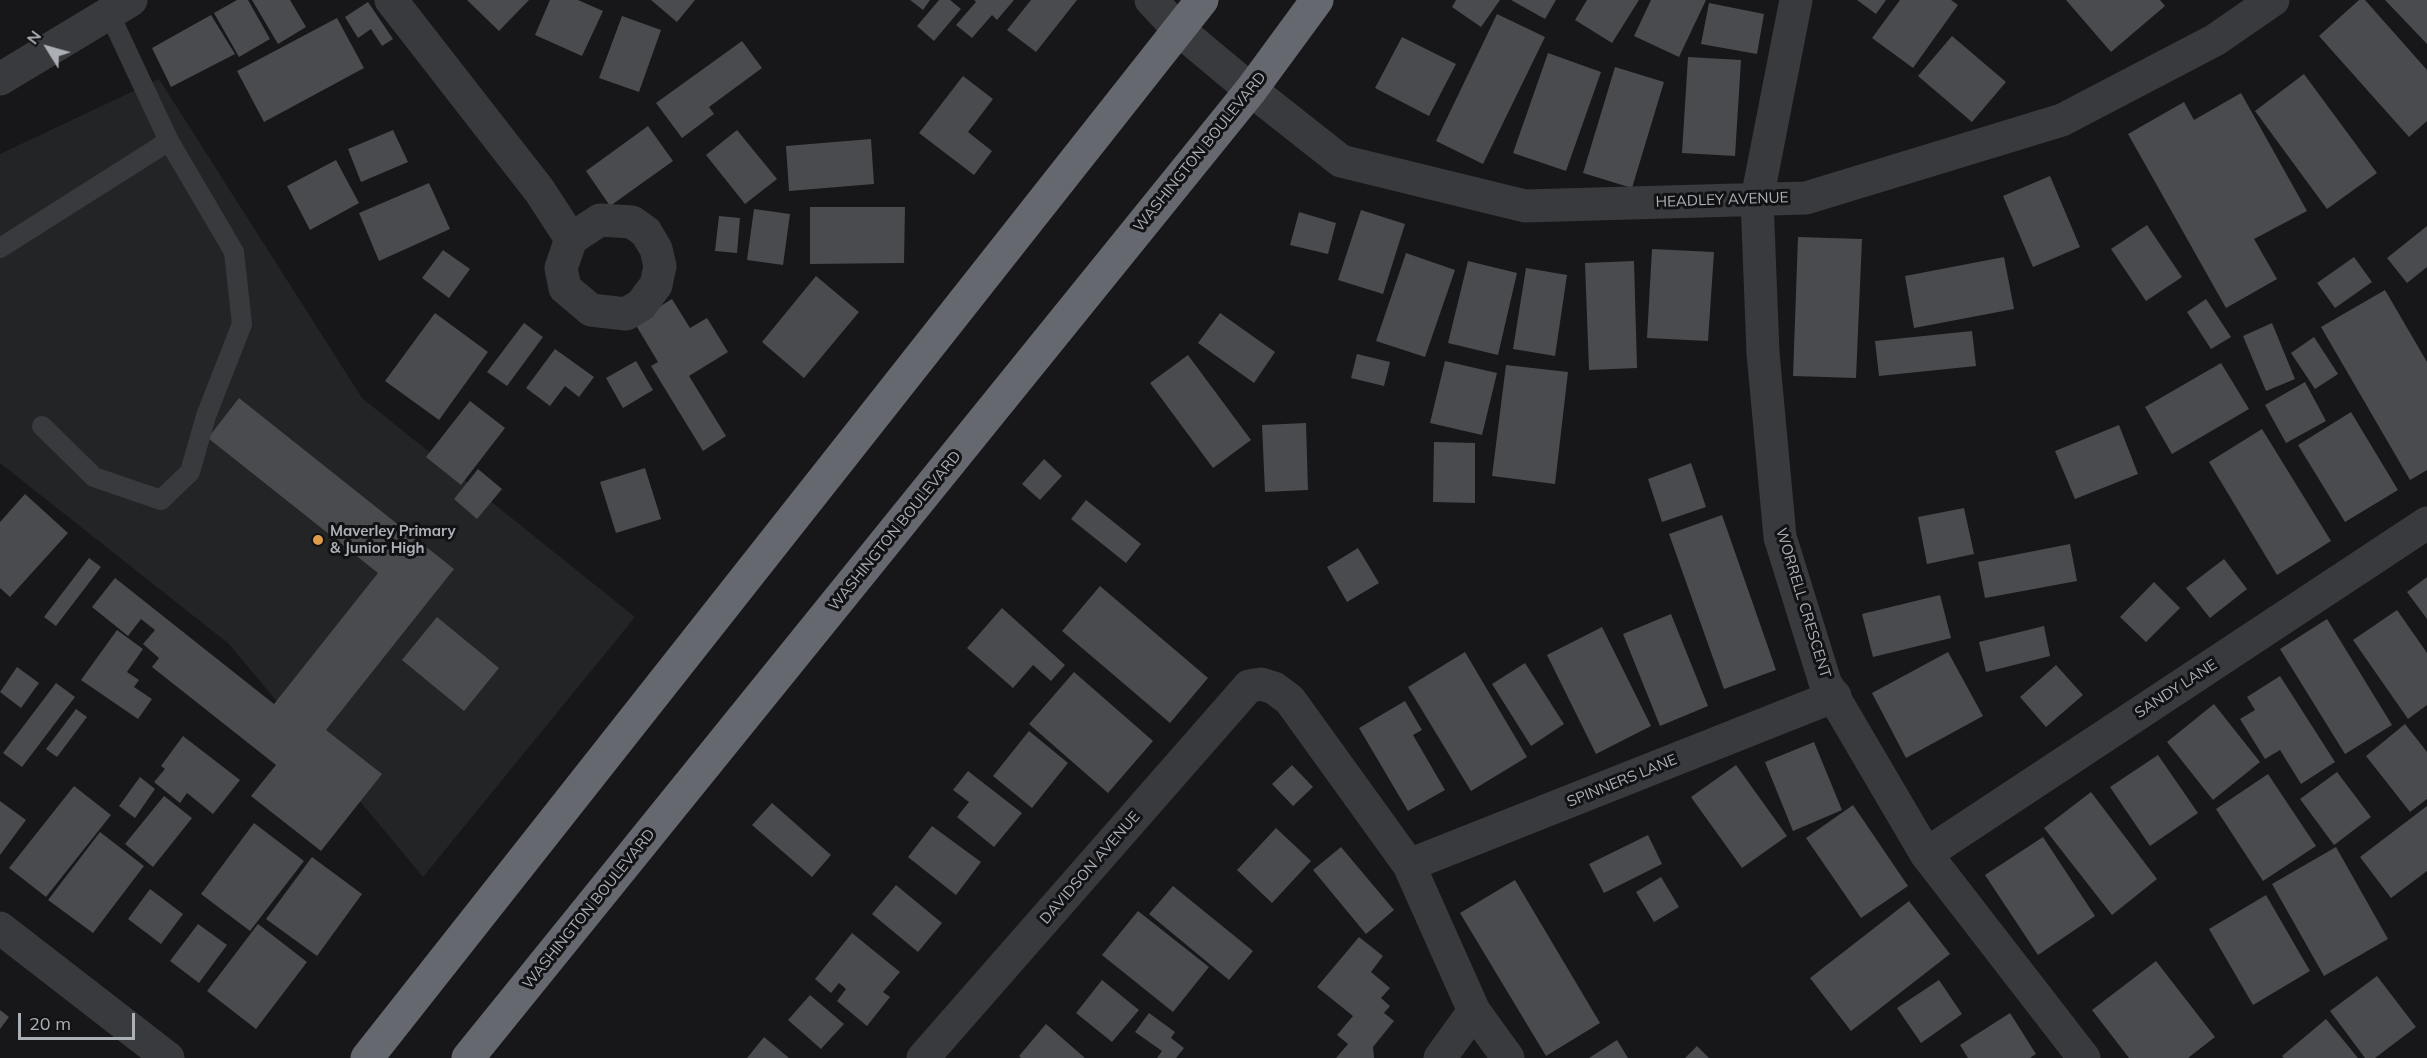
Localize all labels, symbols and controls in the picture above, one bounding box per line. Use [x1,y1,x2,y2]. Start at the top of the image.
north arrow [18,18,78,78]
text: N [22,26,45,48]
street label: WASHINGTON BOULEVARD [1130,68,1270,236]
street label: HEADLEY AVENUE [1655,189,1789,211]
street label: WASHINGTON BOULEVARD [825,447,965,615]
place label: Maverley Primary & Junior High [330,522,456,557]
street label: WORRELL CRESCENT [1772,526,1834,680]
marker: Maverley Primary & Junior High [311,533,325,547]
street label: SANDY LANE [2132,656,2220,722]
street label: SPINNERS LANE [1564,751,1680,811]
street label: DAVIDSON AVENUE [1036,808,1144,928]
street label: WASHINGTON BOULEVARD [519,825,659,993]
scale bar [21,1001,138,1039]
text: 20 m [29,1012,71,1035]

